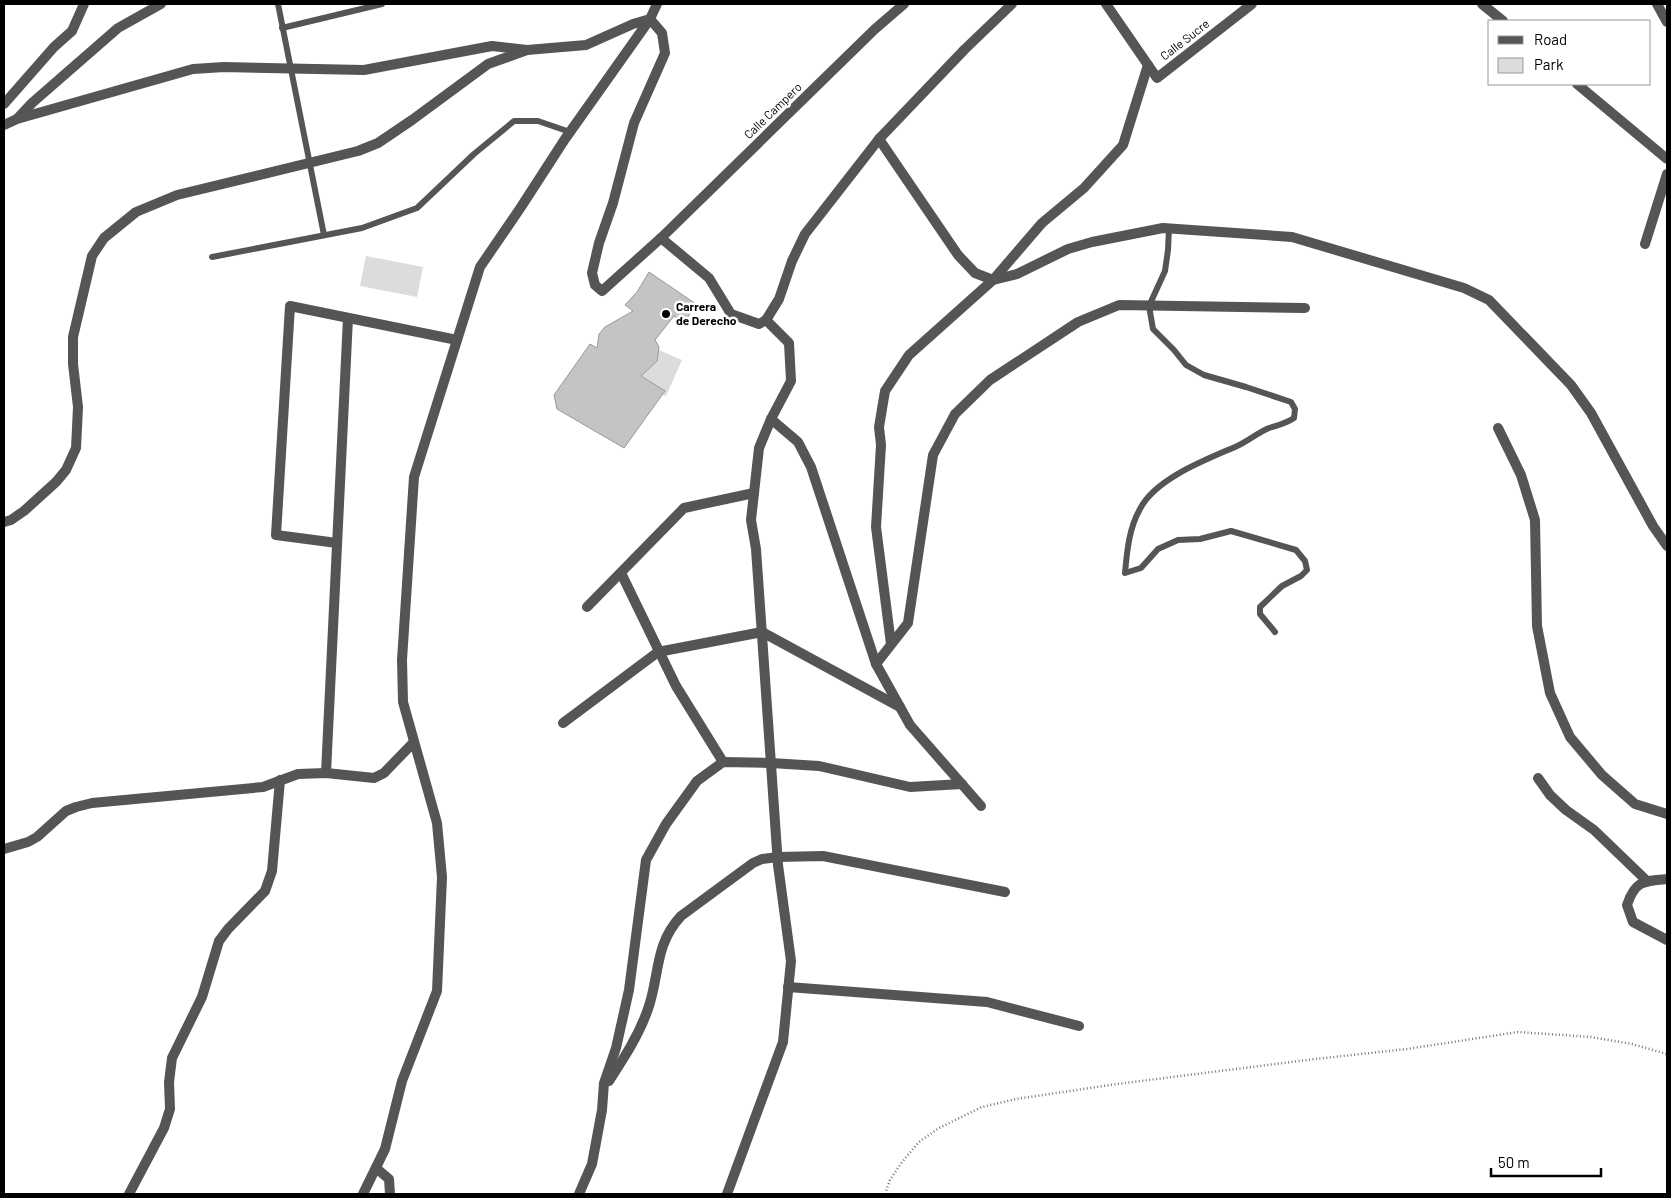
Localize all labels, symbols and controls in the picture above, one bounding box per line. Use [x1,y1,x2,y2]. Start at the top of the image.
street label: Calle Sucre [1157,16,1212,63]
legend [1488,20,1651,85]
text: Road [1534,30,1567,48]
text: Park [1534,55,1564,73]
street label: Calle Campero [741,79,804,141]
place label: Carrera de Derecho [676,299,737,327]
marker: Carrera de Derecho [660,308,672,320]
scale bar [1491,1146,1601,1178]
text: 50 m [1498,1153,1530,1171]

